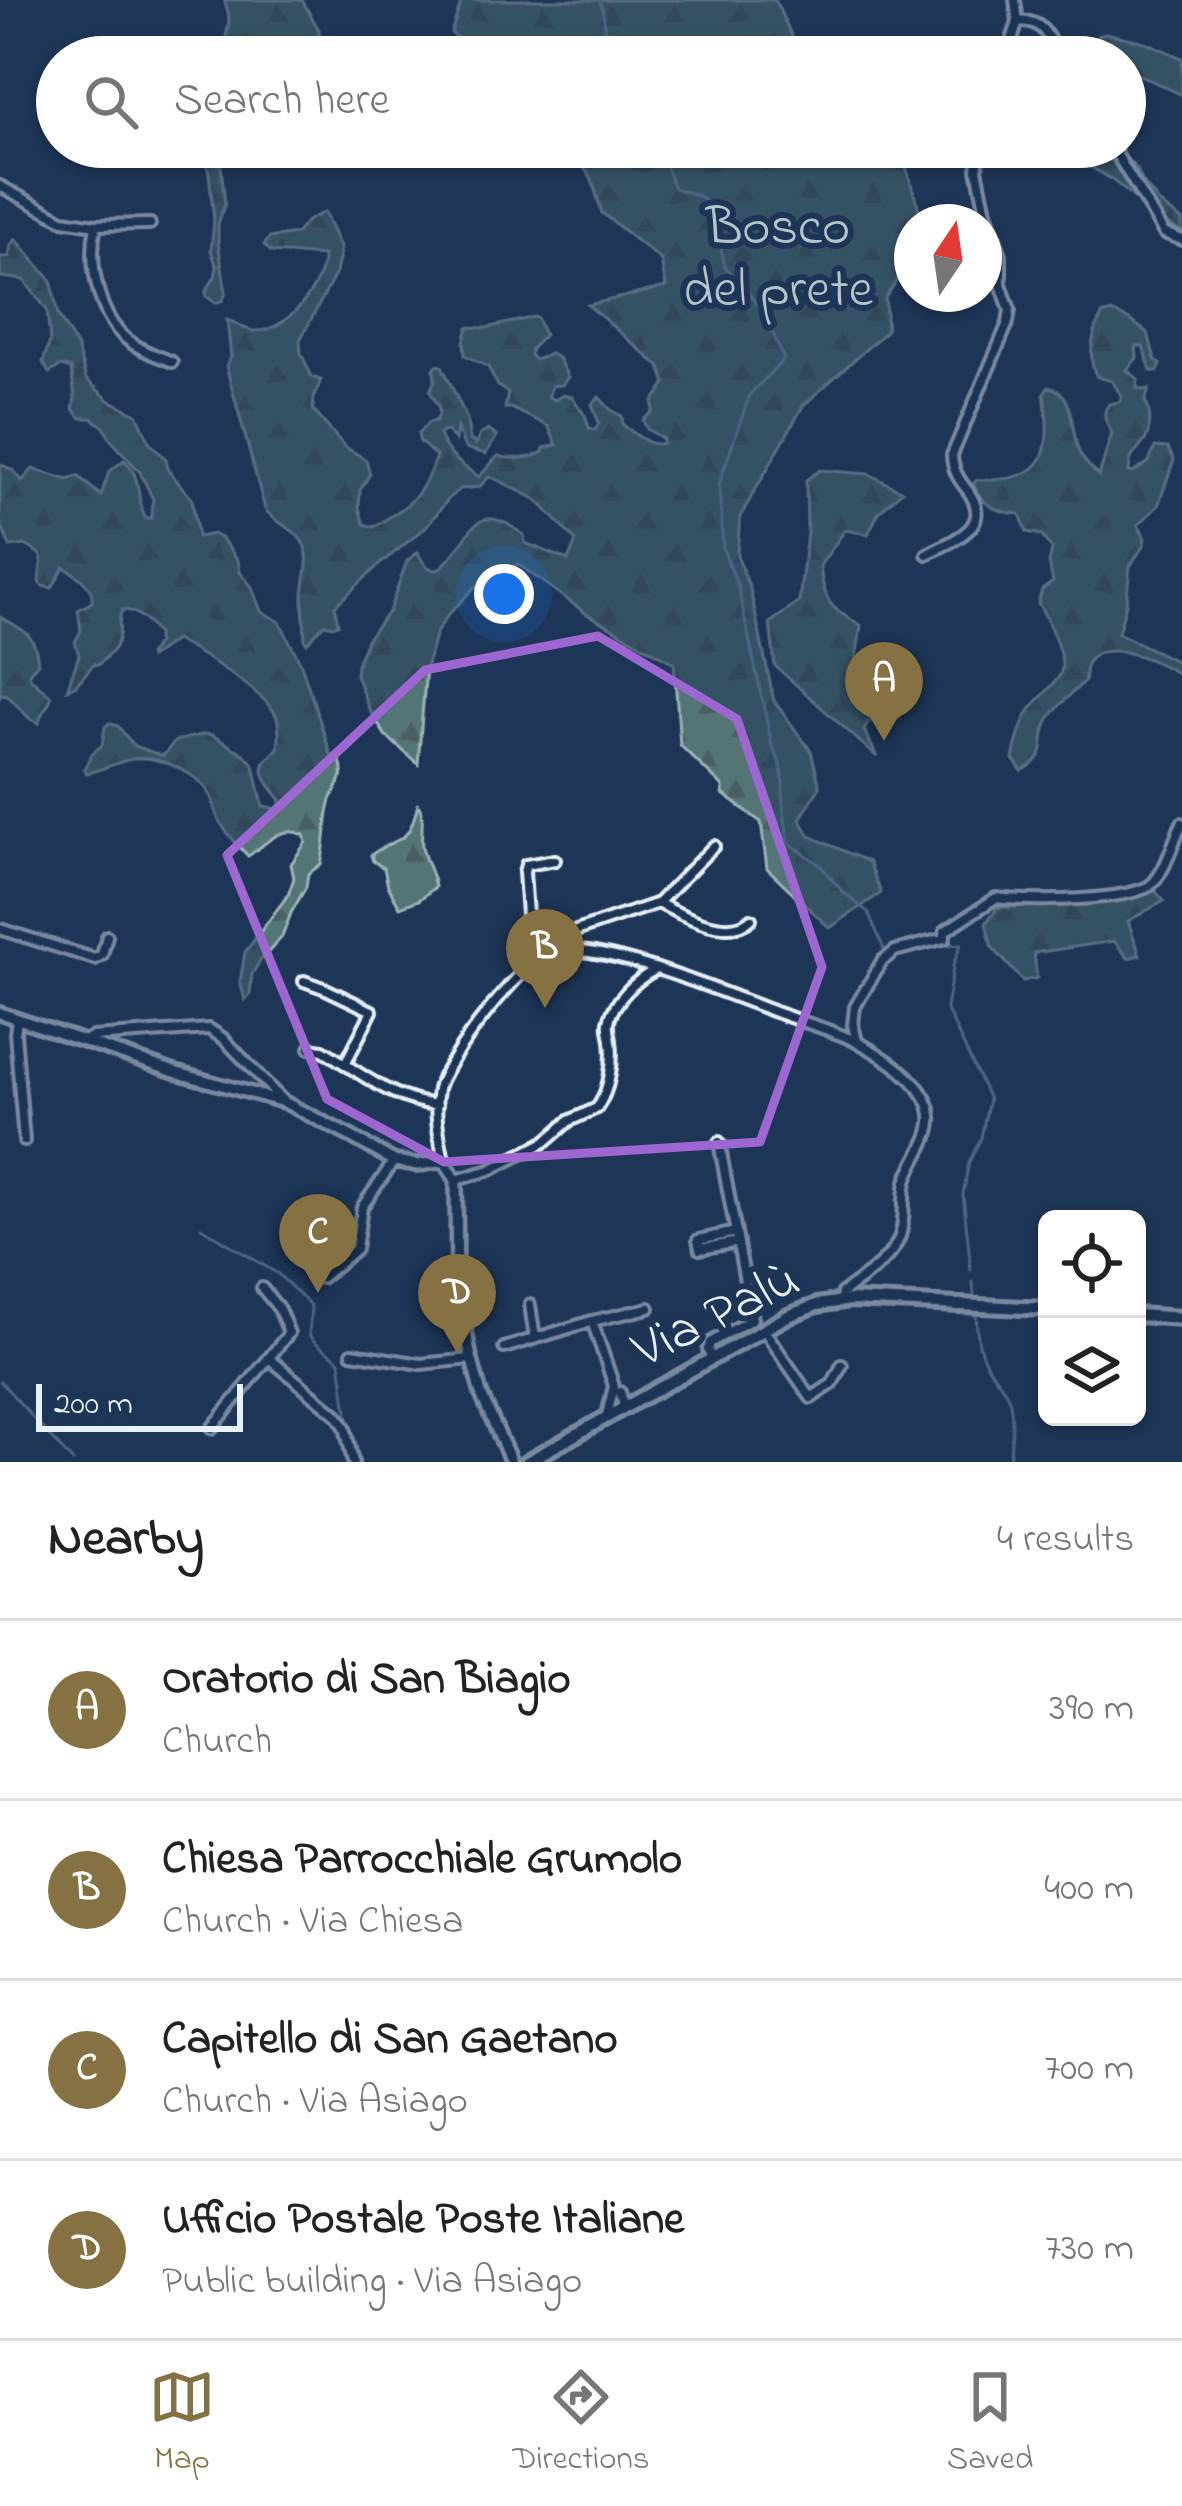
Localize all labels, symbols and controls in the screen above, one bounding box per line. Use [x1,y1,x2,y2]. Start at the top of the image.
search box [36,36,1146,168]
icon: search [78,69,144,135]
text: Search here [174,69,390,135]
park label: Bosco del prete [683,191,874,331]
north arrow [894,204,1002,312]
your location [474,564,534,624]
pin: A [845,642,923,741]
pin: B [506,909,584,1008]
pin: C [279,1194,357,1293]
map controls [1038,1210,1146,1426]
button: locate [1038,1210,1146,1318]
street label: Via Palù [619,1243,814,1391]
pin: D [418,1254,496,1353]
button: layers [1038,1318,1146,1426]
scale bar [36,1378,243,1431]
text: 200 m [54,1381,133,1429]
text: Nearby [48,1503,204,1578]
text: 4 results [997,1512,1134,1569]
text: Oratorio di San Biagio [162,1648,571,1714]
text: A [75,1681,99,1738]
text: 390 m [1049,1681,1134,1738]
text: Church [162,1714,272,1771]
text: Chiesa Parrocchiale Grumolo [162,1828,682,1894]
text: B [74,1861,100,1918]
text: 400 m [1044,1861,1134,1918]
text: Church · Via Chiesa [162,1894,463,1951]
text: Capitello di San Gaetano [162,2008,618,2074]
text: C [76,2041,98,2098]
text: 700 m [1044,2041,1134,2098]
text: Church · Via Asiago [162,2074,468,2131]
text: Ufficio Postale Poste Italiane [162,2188,684,2254]
text: D [73,2221,101,2278]
text: 730 m [1045,2221,1134,2278]
text: Public building · Via Asiago [162,2254,582,2311]
tab: Map [149,2364,215,2484]
tab: Directions [512,2364,650,2484]
tab: Saved [947,2364,1033,2484]

